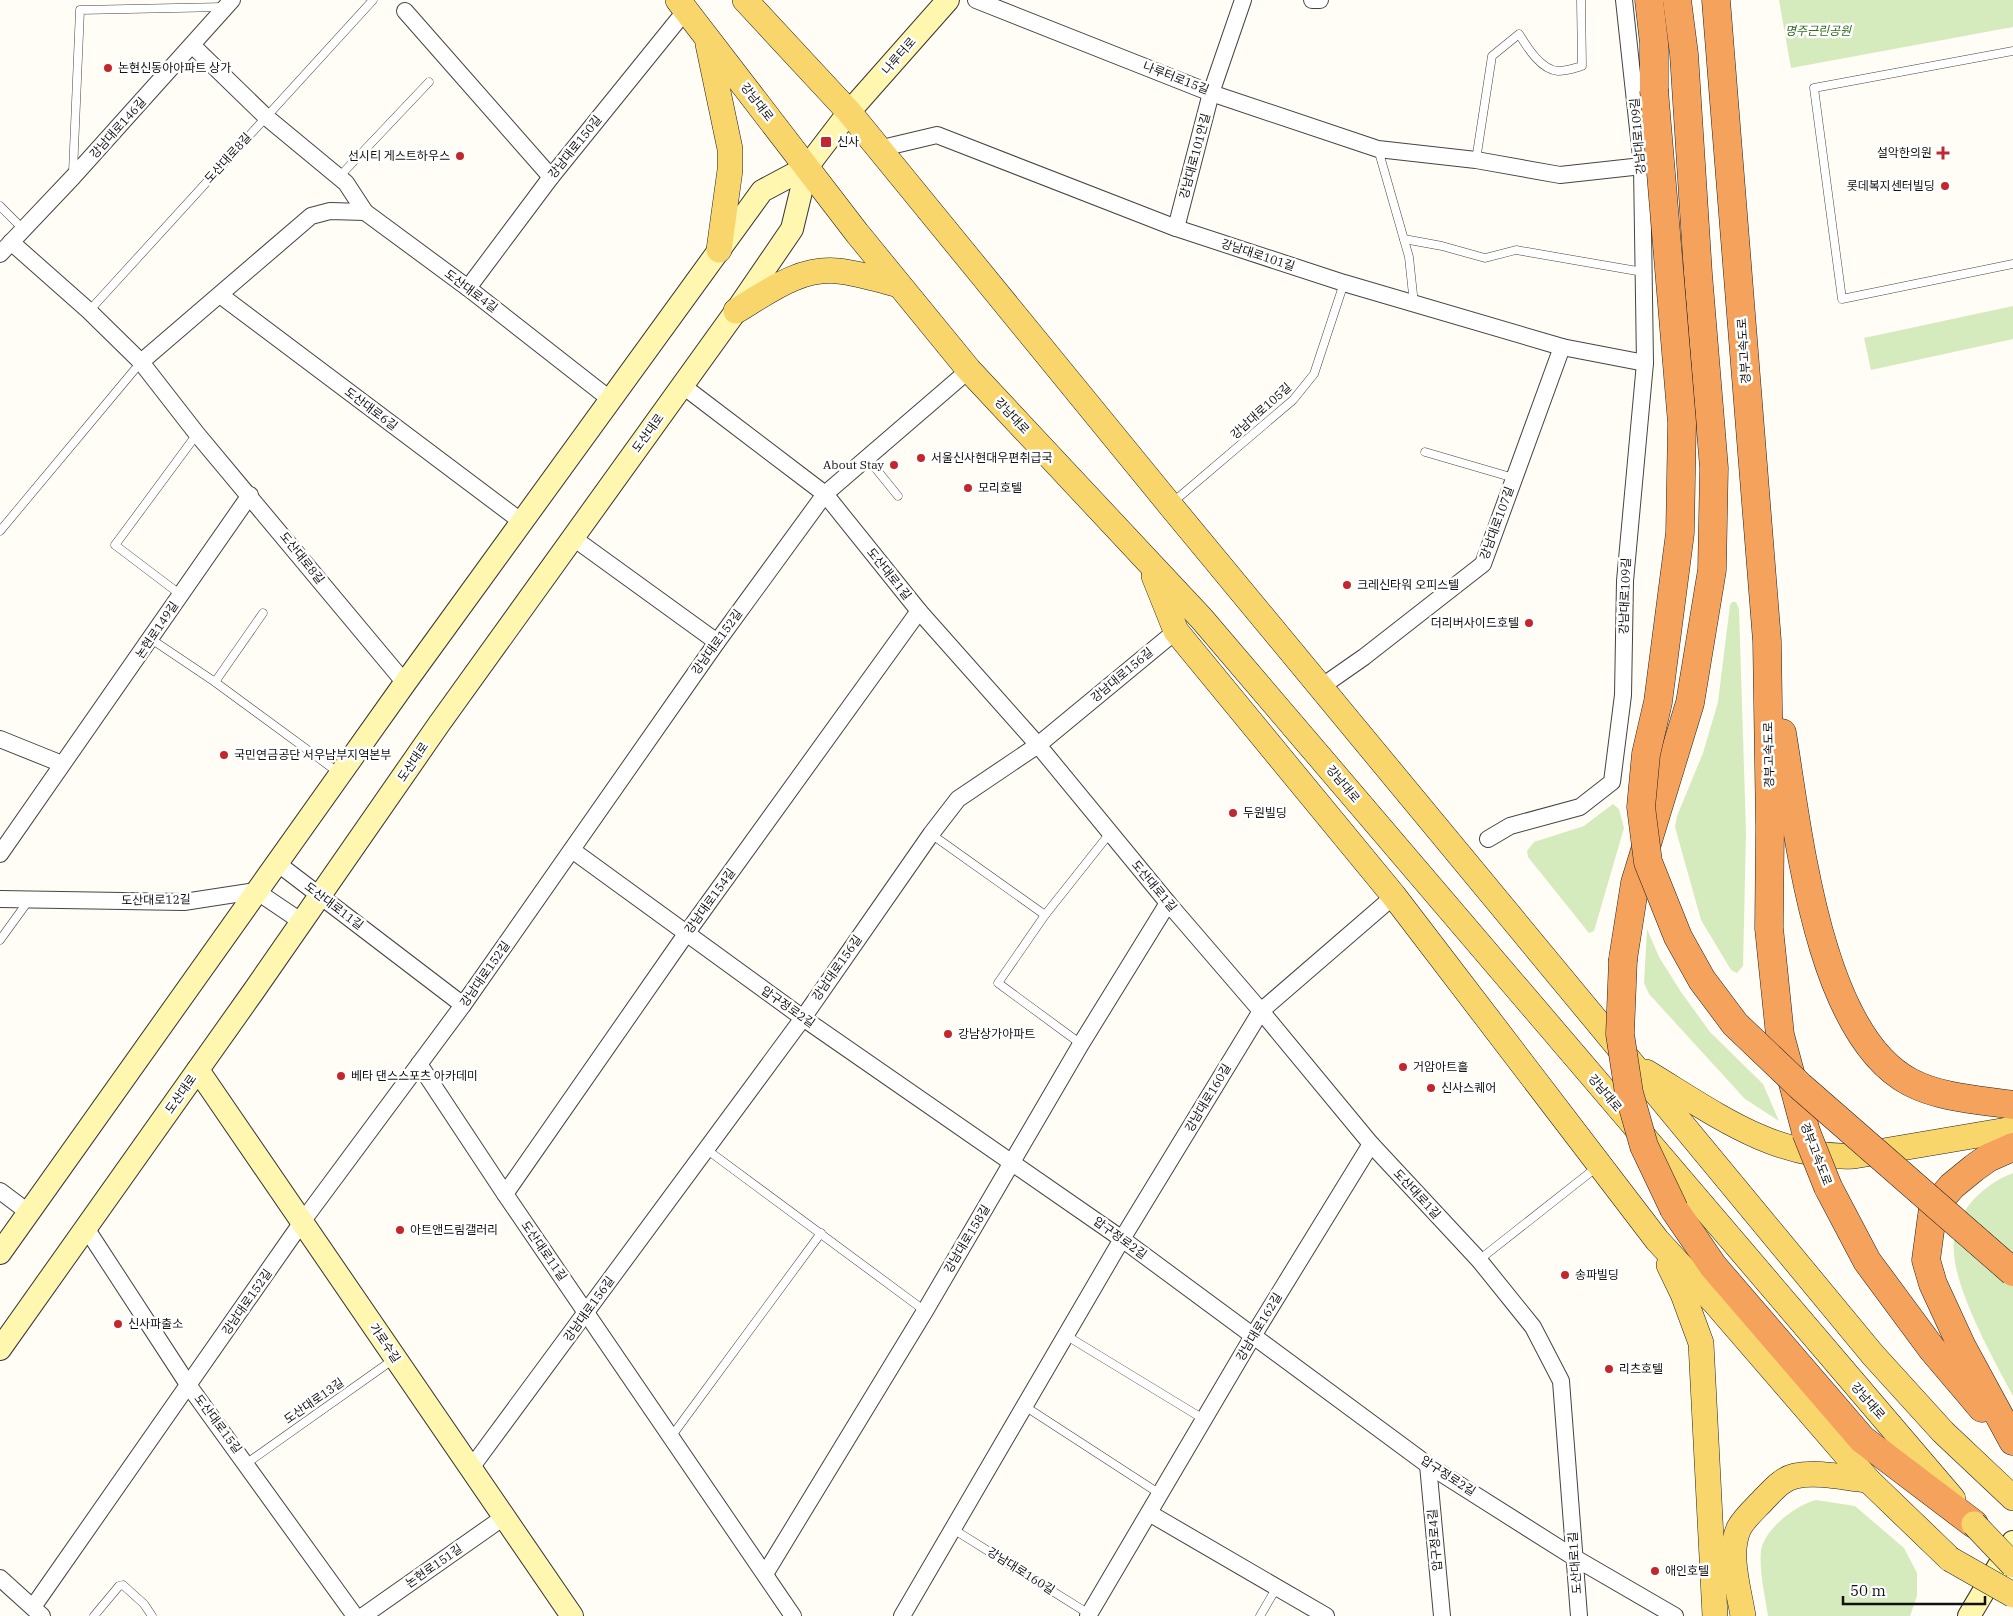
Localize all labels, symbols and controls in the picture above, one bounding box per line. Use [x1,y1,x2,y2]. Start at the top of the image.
park label: 명주근린공원 [1785,23,1852,38]
street label: 나루터로 [878,34,919,77]
street label: 나루터로15길 [1141,58,1211,97]
place label: 논현신동아아파트 상가 [118,60,231,75]
marker: 논현신동아아파트 상가 [102,62,114,74]
street label: 강남대로 [738,80,777,124]
street label: 강남대로146길 [86,94,149,161]
street label: 강남대로109길 [1627,97,1648,175]
street label: 강남대로150길 [545,112,605,181]
street label: 강남대로101안길 [1176,112,1213,200]
street label: 도산대로8길 [201,129,254,186]
place label: 신사 [837,134,859,149]
marker: 신사 [819,135,833,149]
place label: 설악한의원 [1877,145,1932,160]
marker: 설악한의원 [1936,146,1950,160]
place label: 선시티 게스트하우스 [348,148,450,163]
marker: 선시티 게스트하우스 [454,150,466,162]
place label: 롯데복지센터빌딩 [1847,178,1935,193]
marker: 롯데복지센터빌딩 [1939,180,1951,192]
street label: 강남대로101길 [1219,236,1297,274]
street label: 도산대로4길 [442,266,501,315]
street label: 경부고속도로 [1734,317,1753,385]
street label: 강남대로105길 [1227,379,1294,442]
street label: 도산대로6길 [342,384,401,433]
street label: 강남대로 [992,394,1033,437]
street label: 도산대로 [629,410,667,455]
place label: 서울신사현대우편취급국 [931,450,1052,465]
marker: 서울신사현대우편취급국 [915,452,927,464]
place label: About Stay [823,457,885,472]
marker: About Stay [888,459,900,471]
place label: 모리호텔 [978,480,1022,495]
marker: 모리호텔 [962,482,974,494]
street label: 강남대로107길 [1476,484,1517,561]
street label: 도산대로8길 [277,529,328,587]
street label: 도산대로1길 [864,545,915,603]
street label: 강남대로109길 [1616,557,1633,635]
place label: 크레신타워 오피스텔 [1357,577,1459,592]
marker: 크레신타워 오피스텔 [1341,579,1353,591]
street label: 논현로149길 [132,598,181,661]
street label: 강남대로152길 [688,606,745,677]
place label: 더리버사이드호텔 [1431,615,1519,630]
marker: 더리버사이드호텔 [1523,617,1535,629]
street label: 강남대로156길 [1087,644,1156,705]
street label: 경부고속도로 [1760,722,1777,788]
street label: 도산대로 [394,739,431,784]
place label: 국민연금공단 서우남부지역본부 [234,747,391,762]
marker: 국민연금공단 서우남부지역본부 [218,749,230,761]
street label: 강남대로 [1323,762,1363,805]
place label: 두원빌딩 [1243,805,1287,820]
marker: 두원빌딩 [1227,807,1239,819]
street label: 도산대로1길 [1129,857,1180,914]
street label: 강남대로154길 [681,865,738,936]
street label: 도산대로11길 [302,879,367,933]
street label: 도산대로12길 [121,891,191,908]
street label: 강남대로156길 [808,932,865,1003]
street label: 강남대로152길 [456,938,513,1009]
street label: 압구정로2길 [758,983,818,1031]
place label: 강남상가아파트 [958,1026,1035,1041]
marker: 강남상가아파트 [942,1028,954,1040]
place label: 거암아트홀 [1413,1059,1468,1074]
street label: 강남대로160길 [1181,1061,1234,1135]
marker: 거암아트홀 [1397,1061,1409,1073]
place label: 베타 댄스스포츠 아카데미 [351,1068,478,1083]
marker: 베타 댄스스포츠 아카데미 [335,1070,347,1082]
street label: 도산대로 [162,1071,199,1116]
street label: 강남대로 [1585,1071,1625,1114]
place label: 신사스퀘어 [1441,1080,1496,1095]
marker: 신사스퀘어 [1425,1082,1437,1094]
street label: 경부고속도로 [1798,1120,1835,1187]
street label: 도산대로1길 [1391,1166,1444,1222]
street label: 강남대로158길 [940,1202,993,1276]
street label: 압구정로2길 [1091,1213,1150,1262]
street label: 도산대로11길 [518,1218,571,1284]
place label: 아트앤드림갤러리 [410,1222,498,1237]
marker: 아트앤드림갤러리 [394,1224,406,1236]
street label: 강남대로152길 [218,1266,275,1337]
place label: 송파빌딩 [1575,1267,1619,1282]
marker: 송파빌딩 [1559,1269,1571,1281]
street label: 강남대로156길 [560,1273,617,1344]
street label: 강남대로162길 [1232,1290,1285,1364]
place label: 신사파출소 [128,1316,183,1331]
marker: 신사파출소 [112,1318,124,1330]
street label: 가로수길 [367,1320,404,1365]
place label: 리츠호텔 [1619,1361,1663,1376]
marker: 리츠호텔 [1603,1363,1615,1375]
street label: 도산대로13길 [281,1374,347,1427]
street label: 강남대로 [1848,1379,1889,1422]
street label: 도산대로15길 [191,1391,245,1456]
street label: 압구정로2길 [1418,1452,1479,1499]
street label: 압구정로4길 [1424,1508,1445,1572]
street label: 도산대로1길 [1565,1531,1584,1595]
street label: 논현로151길 [402,1541,465,1591]
street label: 강남대로160길 [985,1544,1058,1597]
place label: 애인호텔 [1665,1563,1709,1578]
marker: 애인호텔 [1649,1565,1661,1577]
scale bar [1843,1574,1986,1606]
text: 50 m [1850,1581,1886,1600]

